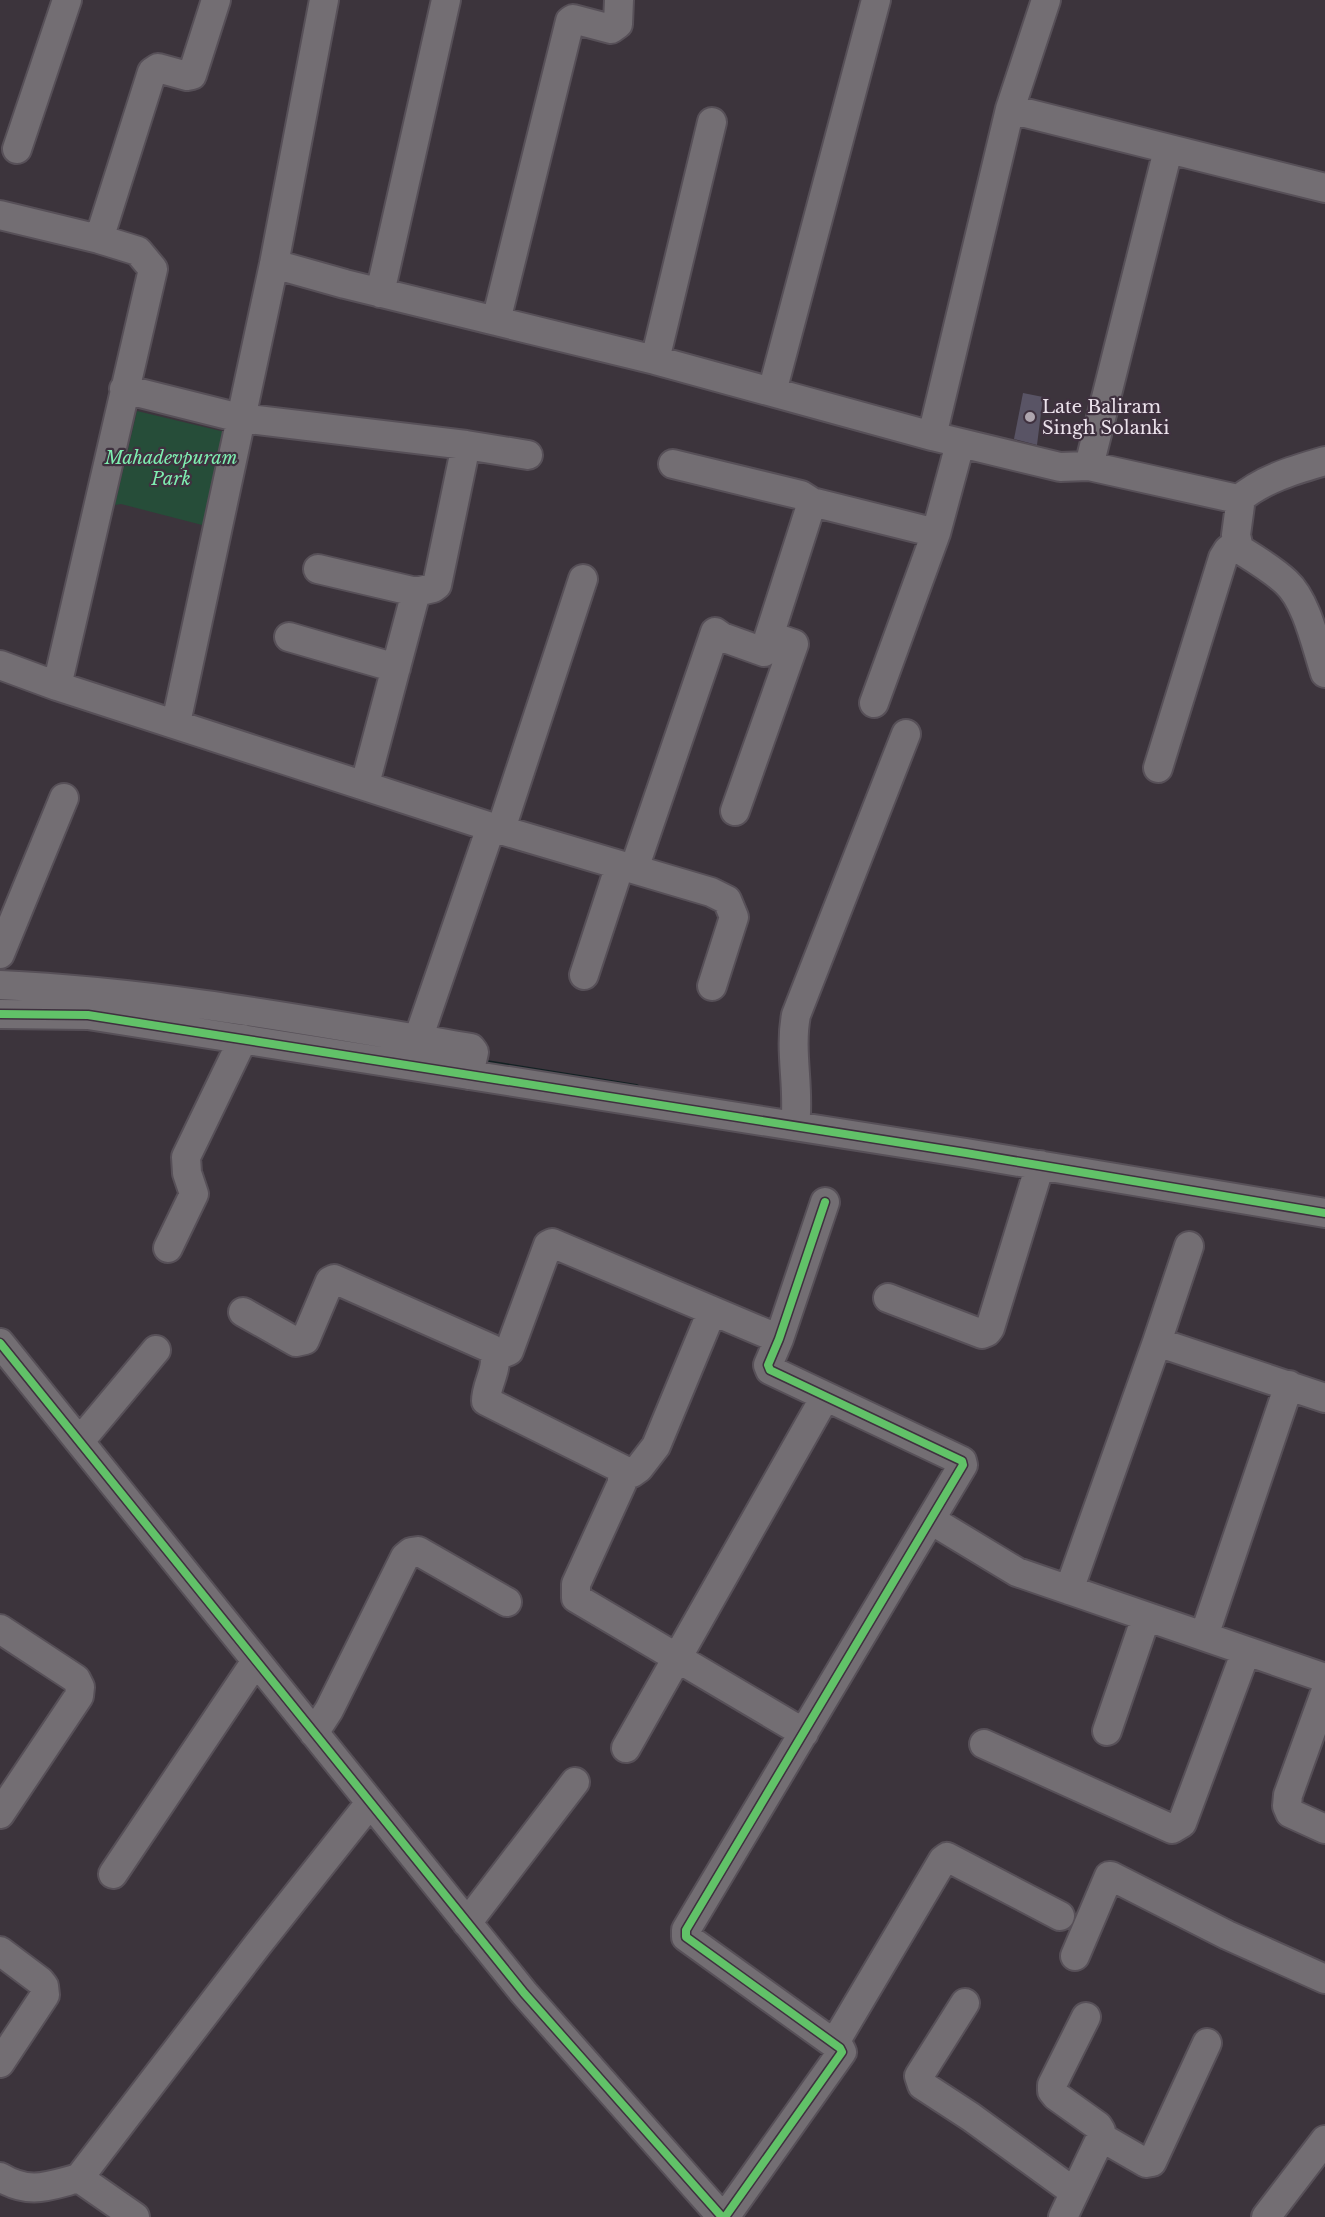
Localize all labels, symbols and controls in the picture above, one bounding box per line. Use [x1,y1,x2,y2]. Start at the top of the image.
place label: Late Baliram Singh Solanki [1042,396,1169,439]
marker: Late Baliram Singh Solanki [1023,410,1037,424]
park label: Mahadevpuram Park [104,447,238,490]

